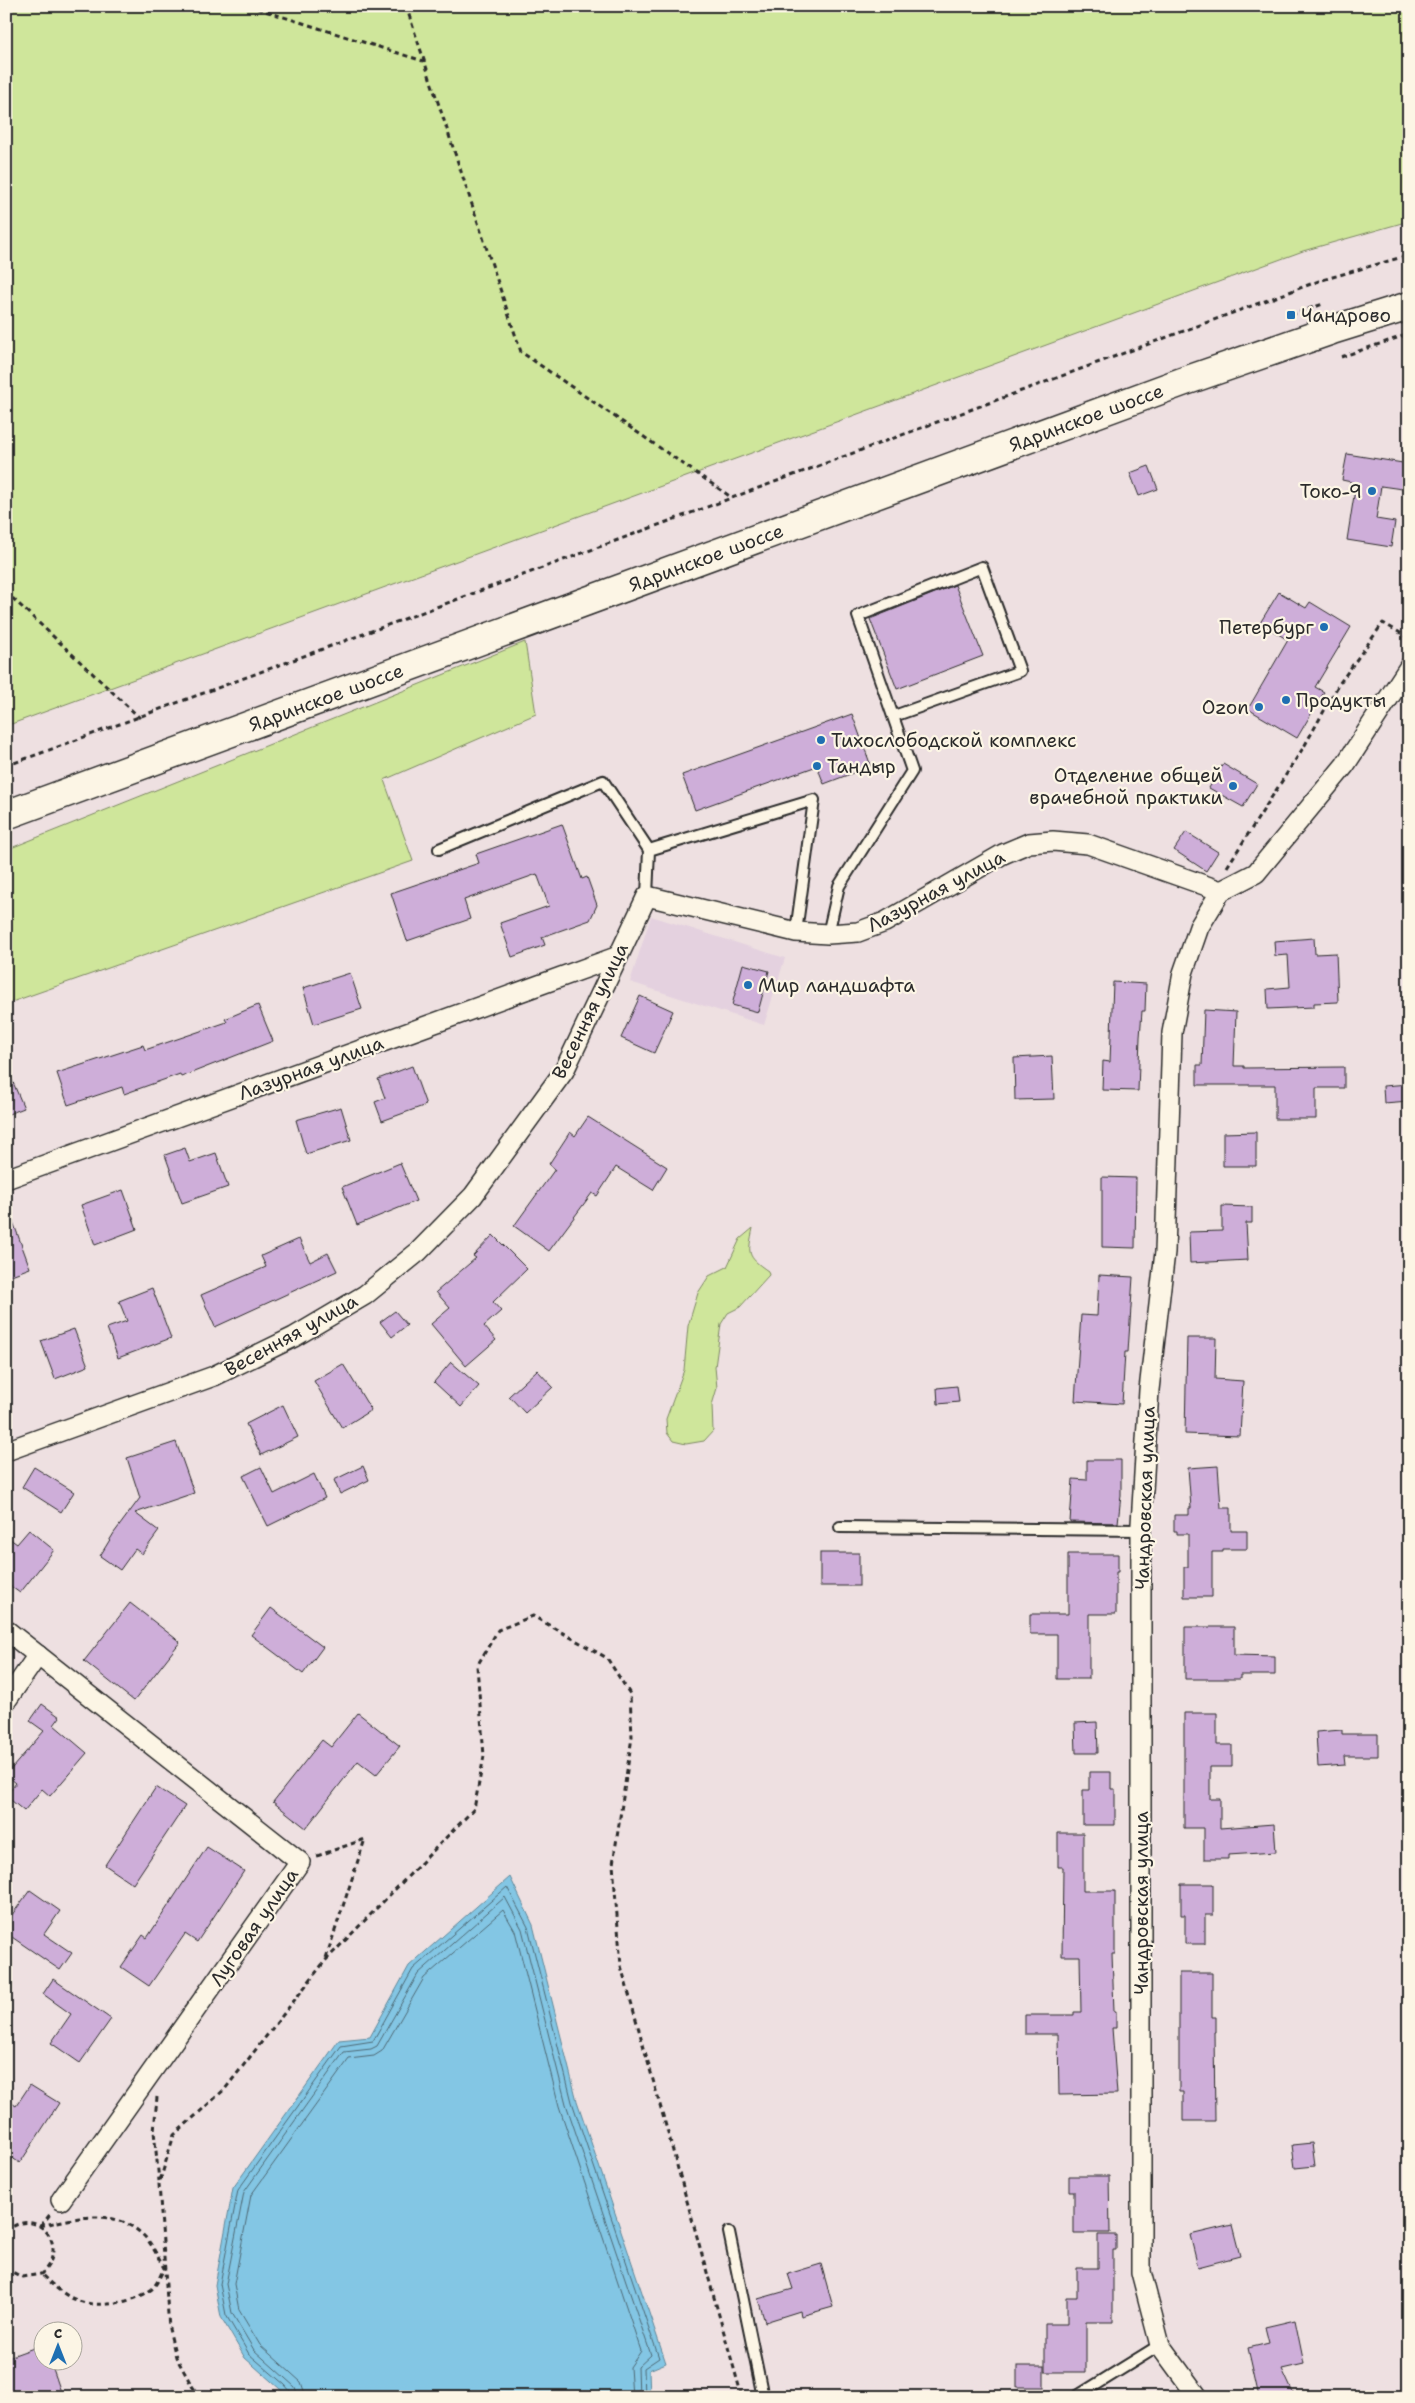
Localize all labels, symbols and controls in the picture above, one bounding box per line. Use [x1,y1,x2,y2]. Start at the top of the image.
place label: Чандрово [1301,303,1391,328]
marker: Чандрово [1285,309,1297,321]
street label: Ядринское шоссе [1005,377,1167,457]
place label: Токо-9 [1300,479,1362,504]
marker: Токо-9 [1366,485,1378,497]
street label: Ядринское шоссе [625,517,787,597]
place label: Петербург [1219,615,1315,640]
marker: Петербург [1318,621,1330,633]
street label: Ядринское шоссе [245,657,407,737]
place label: Продукты [1296,688,1386,713]
marker: Продукты [1280,694,1292,706]
place label: Ozon [1202,695,1249,720]
marker: Ozon [1253,701,1265,713]
place label: Тихослободской комплекс [831,728,1077,753]
marker: Тихослободской комплекс [815,734,827,746]
place label: Тандыр [827,754,896,779]
marker: Тандыр [811,760,823,772]
place label: Отделение общей врачебной практики [1029,763,1223,810]
marker: Отделение общей врачебной практики [1227,780,1239,792]
street label: Лазурная улица [863,844,1009,938]
street label: Весенняя улица [546,939,634,1083]
place label: Мир ландшафта [758,973,915,998]
marker: Мир ландшафта [742,979,754,991]
street label: Лазурная улица [235,1030,387,1106]
street label: Весенняя улица [220,1288,362,1382]
street label: Чандровская улица [1129,1406,1161,1590]
street label: Чандровская улица [1129,1811,1154,1995]
street label: Луговая улица [204,1863,304,1991]
north arrow [32,2320,82,2370]
text: С [54,2324,62,2342]

